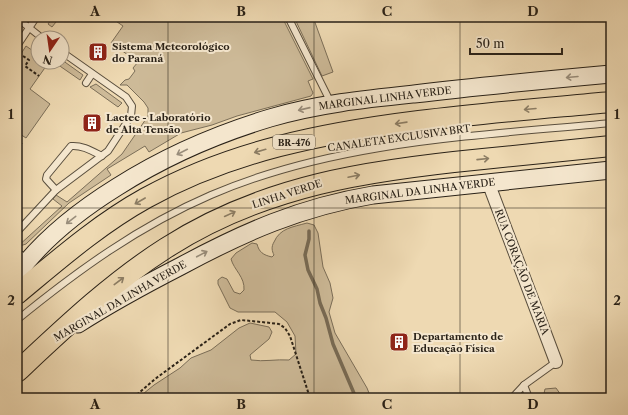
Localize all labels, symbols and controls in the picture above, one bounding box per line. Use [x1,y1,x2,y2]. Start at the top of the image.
text: A [89,3,101,19]
text: B [236,3,246,19]
text: C [382,3,392,19]
text: D [527,3,539,19]
north arrow [30,30,70,70]
scale bar [470,30,562,56]
text: 50 m [476,36,505,51]
place label: Sistema Meteorológico do Paraná [112,40,230,65]
building icon: Sistema Meteorológico do Paraná [87,41,109,63]
text: N [41,52,54,68]
one-way arrow [566,74,579,81]
street label: MARGINAL LINHA VERDE [318,83,452,113]
one-way arrow [524,105,537,113]
text: 1 [8,106,14,122]
one-way arrow [298,106,311,114]
text: 1 [614,106,620,122]
place label: Lactec - Laboratório de Alta Tensão [106,111,210,136]
building icon: Lactec - Laboratório de Alta Tensão [81,112,103,134]
one-way arrow [395,119,408,127]
street label: CANALETA EXCLUSIVA BRT [327,121,472,154]
road number: BR-476 [273,135,315,149]
one-way arrow [254,148,267,155]
one-way arrow [176,149,188,156]
one-way arrow [476,155,489,163]
one-way arrow [347,171,360,179]
street label: MARGINAL DA LINHA VERDE [344,175,496,207]
street label: LINHA VERDE [250,177,324,211]
one-way arrow [134,198,146,206]
street label: RUA CORAÇÃO DE MARIA [492,207,552,337]
one-way arrow [224,210,236,217]
one-way arrow [66,215,77,224]
one-way arrow [196,250,208,257]
street label: MARGINAL DA LINHA VERDE [51,257,189,344]
one-way arrow [114,277,125,285]
text: 2 [7,292,15,308]
text: 2 [613,292,621,308]
place label: Departamento de Educação Física [413,330,503,355]
building icon: Departamento de Educação Física [388,331,410,353]
text: A [89,396,101,412]
text: B [236,396,246,412]
text: C [382,396,392,412]
text: D [527,396,539,412]

